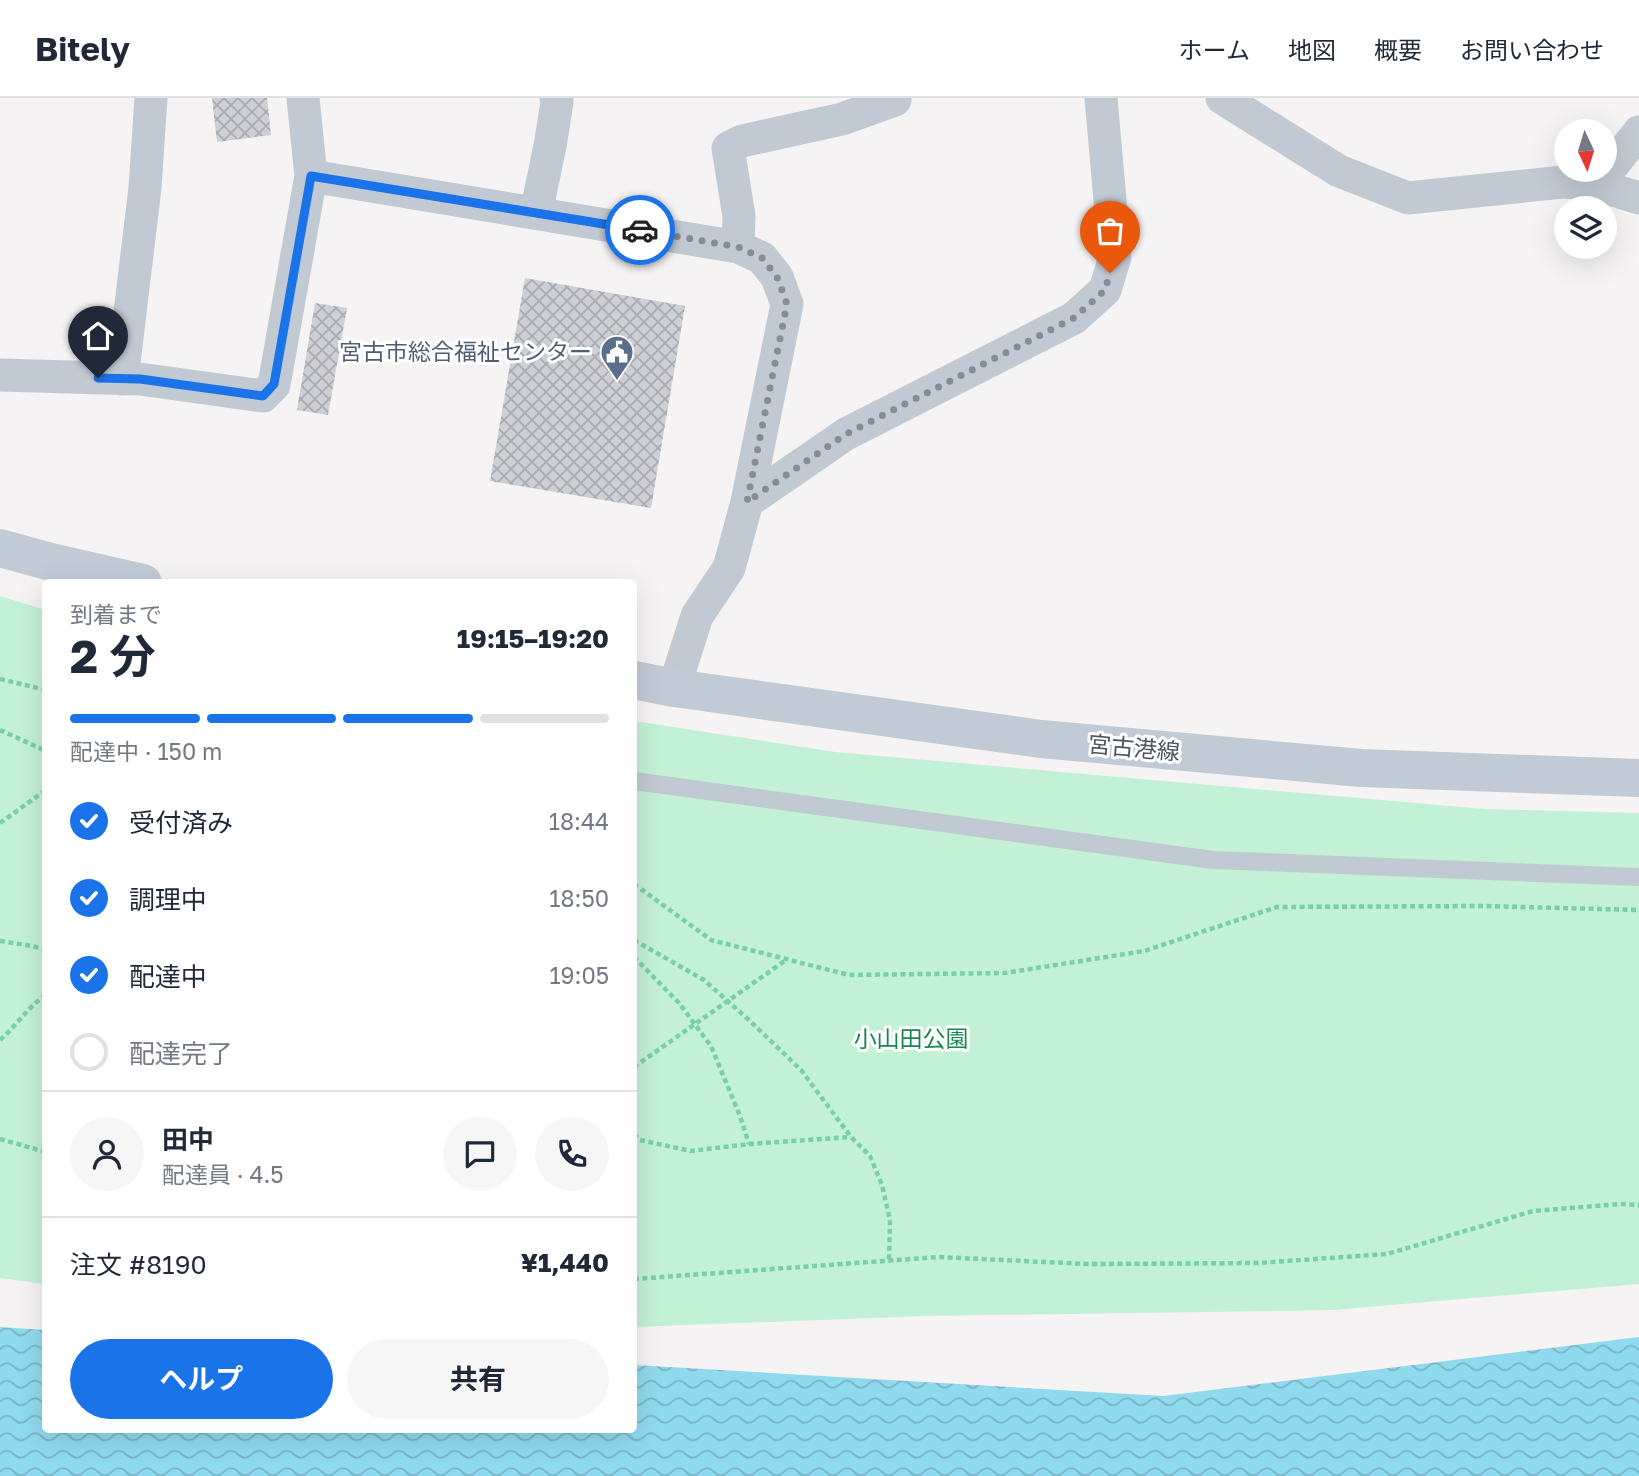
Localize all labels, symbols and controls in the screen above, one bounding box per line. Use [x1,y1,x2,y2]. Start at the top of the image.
text: Bitely [35,29,130,68]
text: ホーム [1179,35,1250,64]
text: 地図 [1288,35,1336,64]
text: 概要 [1374,35,1422,64]
text: お問い合わせ [1460,35,1604,64]
north arrow [1554,119,1617,182]
map controls [1554,119,1617,259]
courier [605,195,675,265]
button: layers [1554,196,1617,259]
pin [1080,201,1140,273]
icon: car [621,211,659,249]
icon: bag [1091,212,1129,250]
pin [68,306,128,378]
icon: home [79,317,117,355]
public building icon: 宮古市総合福祉センター [598,333,636,382]
place label: 宮古市総合福祉センター [339,337,592,365]
text: 到着まで [70,600,162,628]
text: 19:15–19:20 [457,623,609,654]
text: 2 分 [70,628,156,683]
street label: 宮古港線 [1087,729,1181,765]
text: 配達中 · 150 m [70,737,222,765]
icon: check [70,802,108,840]
text: 受付済み [129,807,233,838]
text: 18:44 [549,807,609,835]
icon: check [70,879,108,917]
text: 調理中 [129,884,207,915]
text: 18:50 [549,884,609,912]
icon: check [70,956,108,994]
text: 配達中 [129,961,207,992]
text: 19:05 [549,961,609,989]
park label: 小山田公園 [854,1024,969,1052]
text: 配達完了 [129,1038,233,1069]
button: person [70,1117,144,1191]
button: chat [443,1117,517,1191]
button: phone [535,1117,609,1191]
text: 田中 [162,1124,214,1155]
text: 配達員 · 4.5 [162,1160,284,1188]
text: ¥1,440 [521,1247,609,1278]
text: 注文 #8190 [70,1249,207,1280]
button: ヘルプ [70,1339,333,1419]
button: 共有 [347,1339,609,1419]

